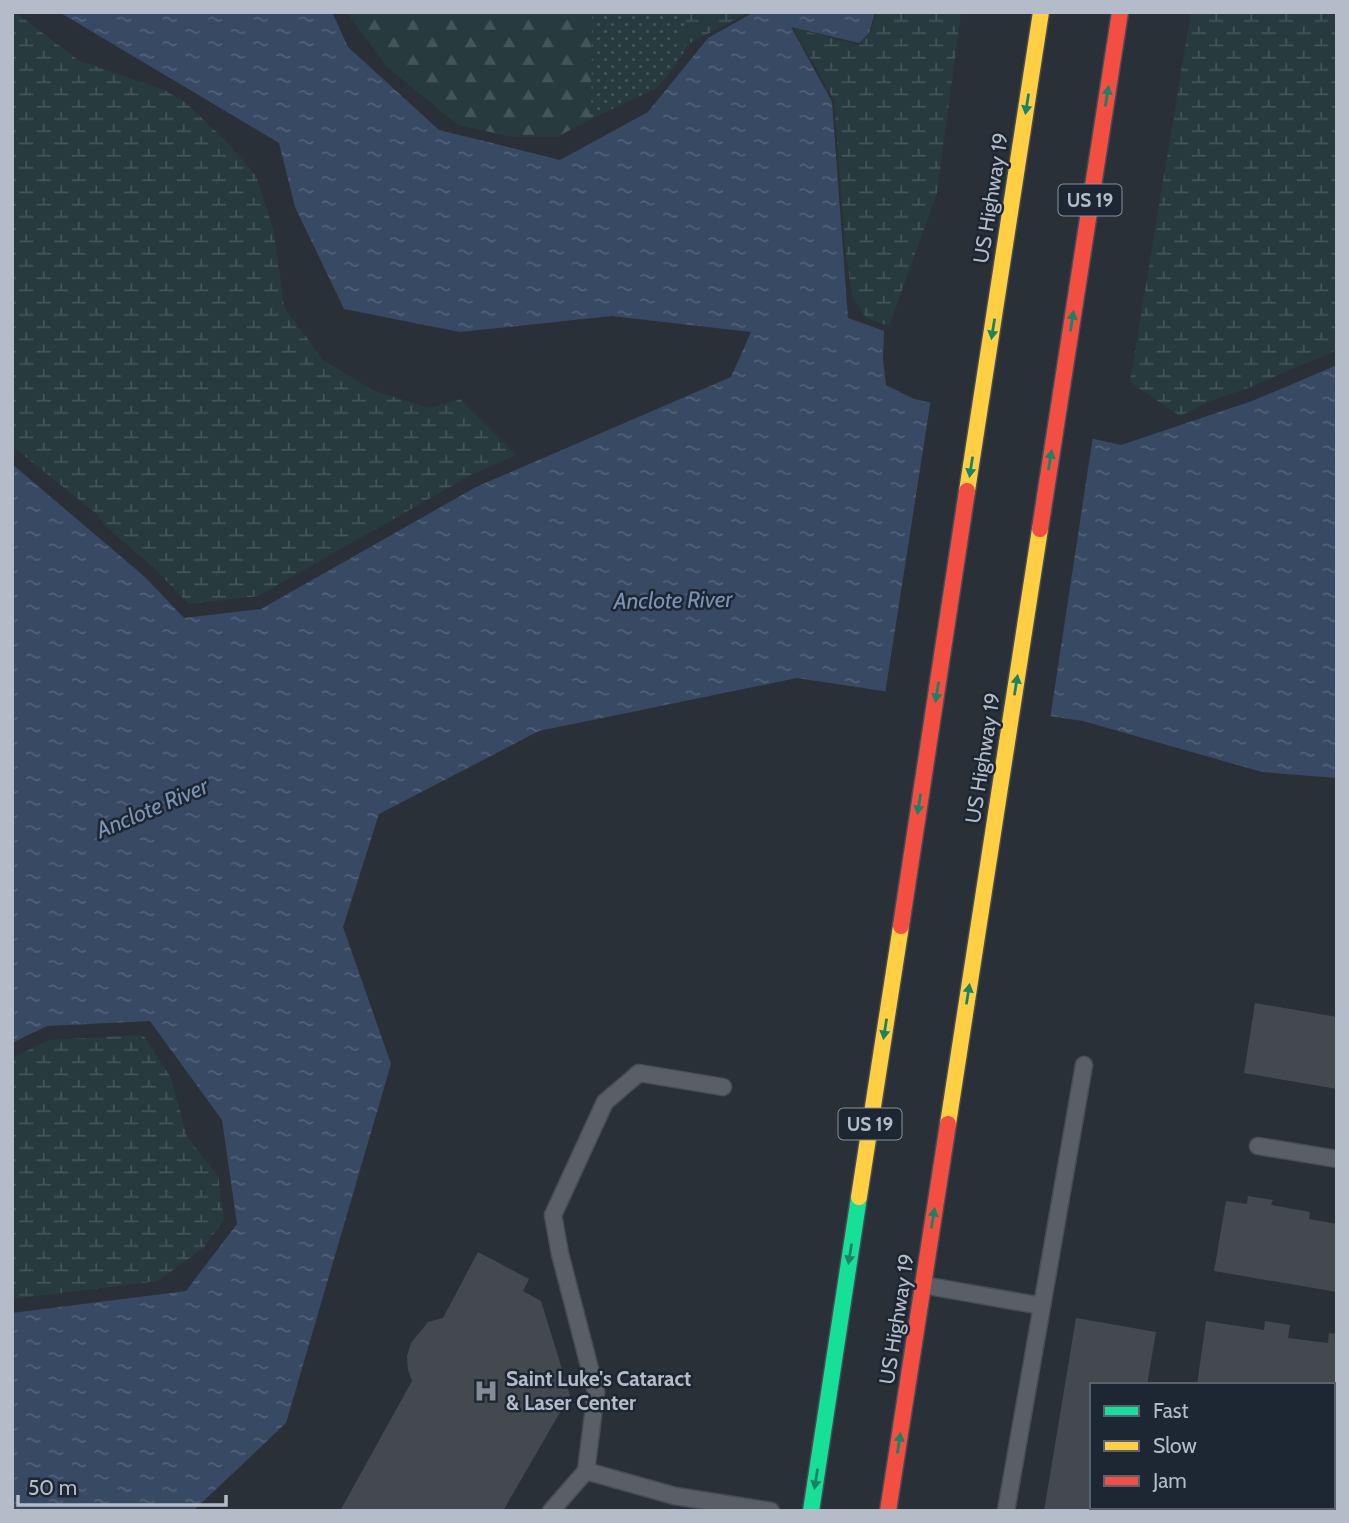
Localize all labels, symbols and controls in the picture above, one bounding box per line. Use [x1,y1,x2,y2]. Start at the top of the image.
one-way arrow [1101,85,1112,107]
one-way arrow [1021,93,1032,115]
street label: US Highway 19 [968,131,1013,265]
road number: US 19 [1058,184,1122,216]
one-way arrow [1066,309,1077,331]
one-way arrow [987,318,998,340]
one-way arrow [1045,449,1056,471]
one-way arrow [965,456,976,478]
water label: Anclote River [612,585,734,615]
one-way arrow [1011,674,1022,696]
one-way arrow [931,681,942,703]
street label: US Highway 19 [960,691,1005,825]
water label: Anclote River [91,772,213,845]
one-way arrow [914,793,925,815]
one-way arrow [963,983,974,1005]
one-way arrow [879,1018,890,1040]
road number: US 19 [838,1108,902,1140]
one-way arrow [928,1207,939,1229]
one-way arrow [845,1243,856,1265]
street label: US Highway 19 [874,1252,919,1386]
place label: Saint Luke's Cataract & Laser Center [506,1366,691,1415]
hospital icon: Saint Luke's Cataract & Laser Center [472,1377,500,1405]
legend [1090,1383,1335,1509]
text: Fast [1153,1398,1189,1423]
one-way arrow [893,1432,904,1454]
text: Slow [1153,1433,1197,1458]
scale bar [18,1464,226,1508]
one-way arrow [810,1468,821,1490]
text: Jam [1152,1468,1187,1493]
text: 50 m [28,1475,77,1500]

